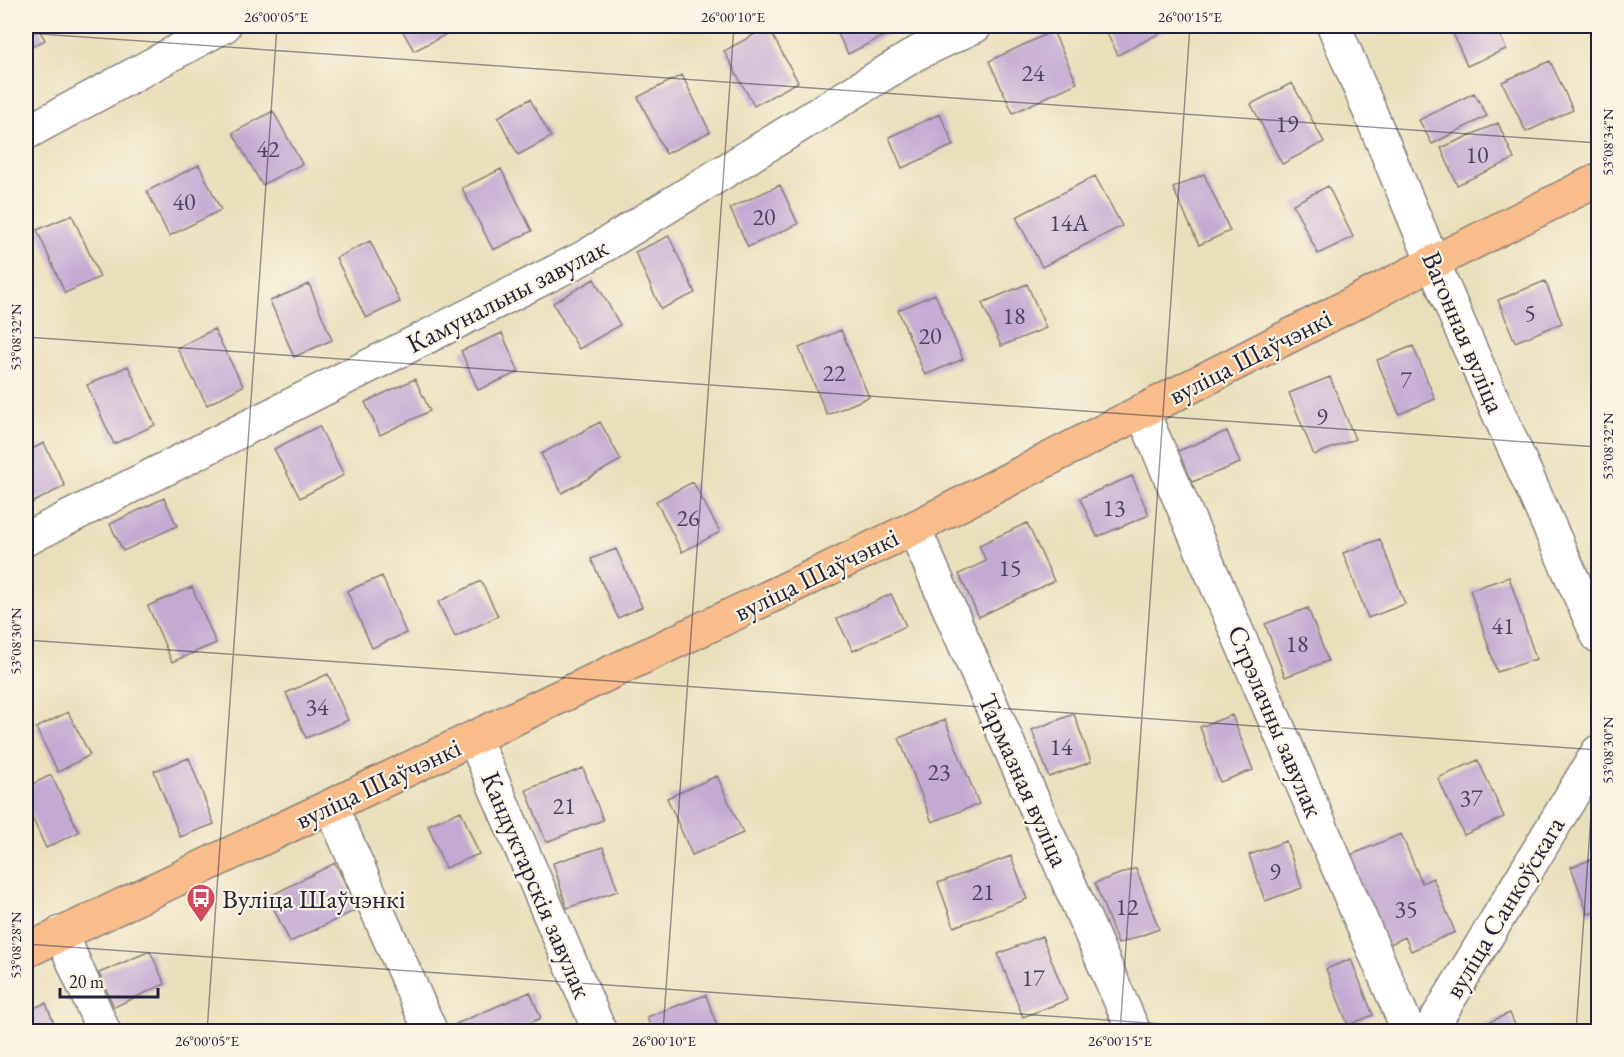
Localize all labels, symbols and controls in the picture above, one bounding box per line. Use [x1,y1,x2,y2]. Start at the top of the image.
text: 26°00'05"E [244,7,309,26]
text: 26°00'10"E [701,7,766,26]
text: 26°00'15"E [1158,7,1223,26]
house number: 24 [1021,57,1045,88]
house number: 19 [1275,108,1299,139]
text: 53°08'34"N [1598,108,1617,176]
house number: 42 [256,133,280,164]
house number: 10 [1465,139,1489,170]
house number: 40 [172,186,196,217]
house number: 20 [752,201,776,232]
house number: 14А [1049,207,1089,238]
street label: Камунальны завулак [400,229,614,361]
street label: Вагонная вуліца [1414,246,1514,418]
house number: 5 [1524,297,1536,328]
house number: 18 [1002,300,1026,331]
street label: вуліца Шаўчэнкі [1162,300,1338,412]
text: 53°08'32"N [6,303,25,371]
house number: 20 [918,320,942,351]
house number: 22 [822,357,846,388]
house number: 7 [1400,364,1412,395]
house number: 9 [1316,401,1328,432]
text: 53°08'32"N [1598,412,1617,480]
house number: 13 [1102,492,1126,523]
house number: 26 [676,502,700,533]
street label: вуліца Шаўчэнкі [728,519,904,629]
house number: 15 [998,552,1022,583]
text: 53°08'30"N [6,607,25,675]
house number: 41 [1491,610,1515,641]
street label: Стрэлачны завулак [1220,620,1332,822]
house number: 18 [1285,628,1309,659]
street label: Тармазная вуліца [970,688,1078,872]
house number: 34 [305,691,329,722]
text: 53°08'30"N [1598,716,1617,784]
street label: вуліца Шаўчэнкі [290,729,467,837]
house number: 14 [1049,731,1073,762]
house number: 23 [927,756,951,787]
street label: Кандуктарскія завулак [473,766,601,1004]
house number: 37 [1459,782,1483,813]
house number: 21 [552,790,576,821]
street label: вуліца Санкоўскага [1436,809,1572,1004]
house number: 9 [1269,856,1281,887]
house number: 21 [971,876,995,907]
place label: Вуліца Шаўчэнкі [222,881,406,916]
bus stop icon: Вуліца Шаўчэнкі [185,882,217,924]
house number: 12 [1115,891,1139,922]
house number: 35 [1394,893,1418,924]
text: 53°08'28"N [6,911,25,979]
scale bar [60,961,158,999]
house number: 17 [1021,962,1045,993]
text: 20 m [69,970,104,993]
text: 26°00'05"E [175,1031,240,1050]
text: 26°00'10"E [632,1031,697,1050]
text: 26°00'15"E [1088,1031,1153,1050]

